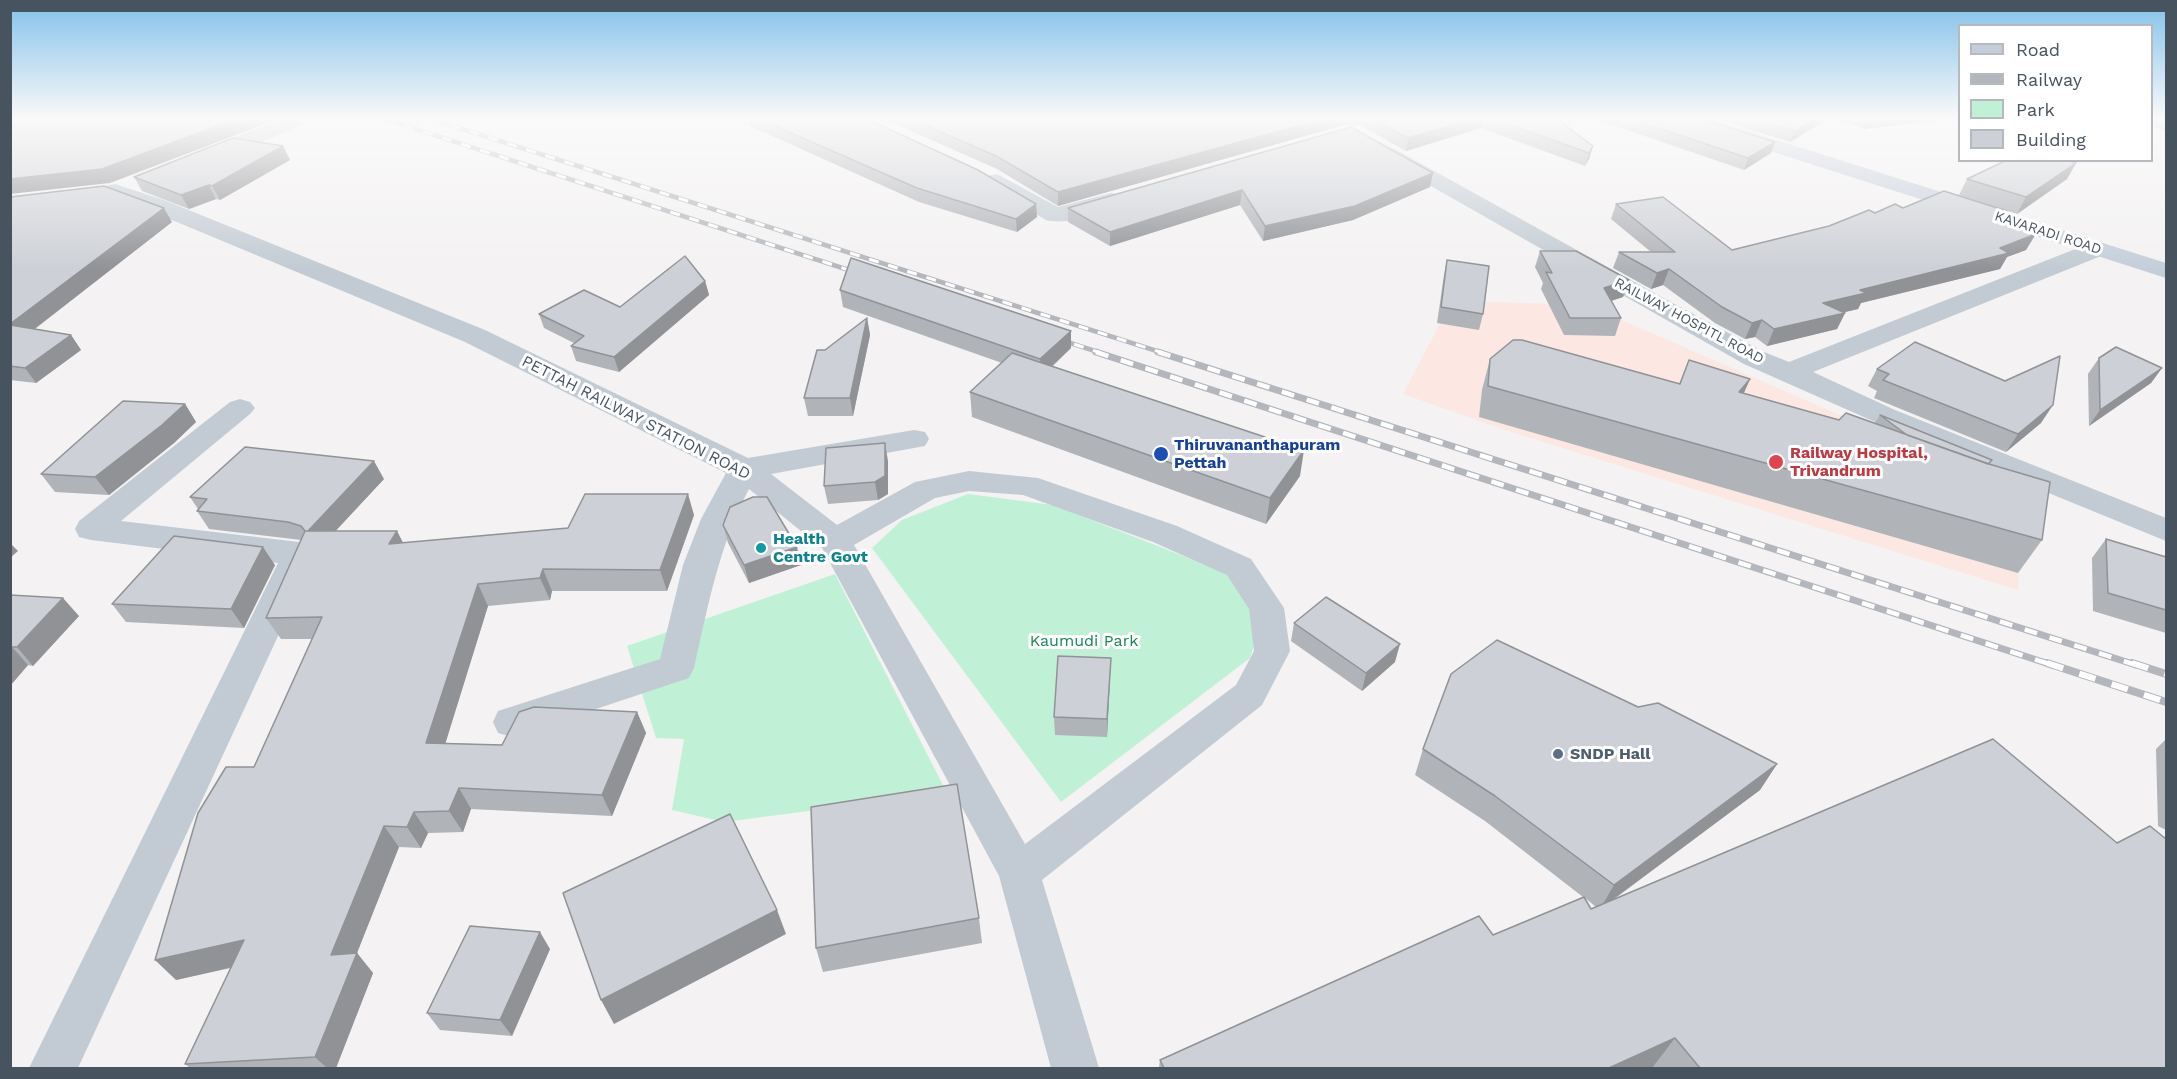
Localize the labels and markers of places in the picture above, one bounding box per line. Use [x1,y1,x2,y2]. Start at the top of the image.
place label: Thiruvananthapuram Pettah [1174,435,1340,473]
place label: Railway Hospital, Trivandrum [1790,443,1928,481]
marker: Thiruvananthapuram Pettah [1152,445,1170,463]
marker: Railway Hospital, Trivandrum [1767,453,1785,471]
place label: Health Centre Govt [773,529,868,567]
marker: Health Centre Govt [754,541,768,555]
place label: SNDP Hall [1570,744,1650,764]
marker: SNDP Hall [1551,747,1565,761]

